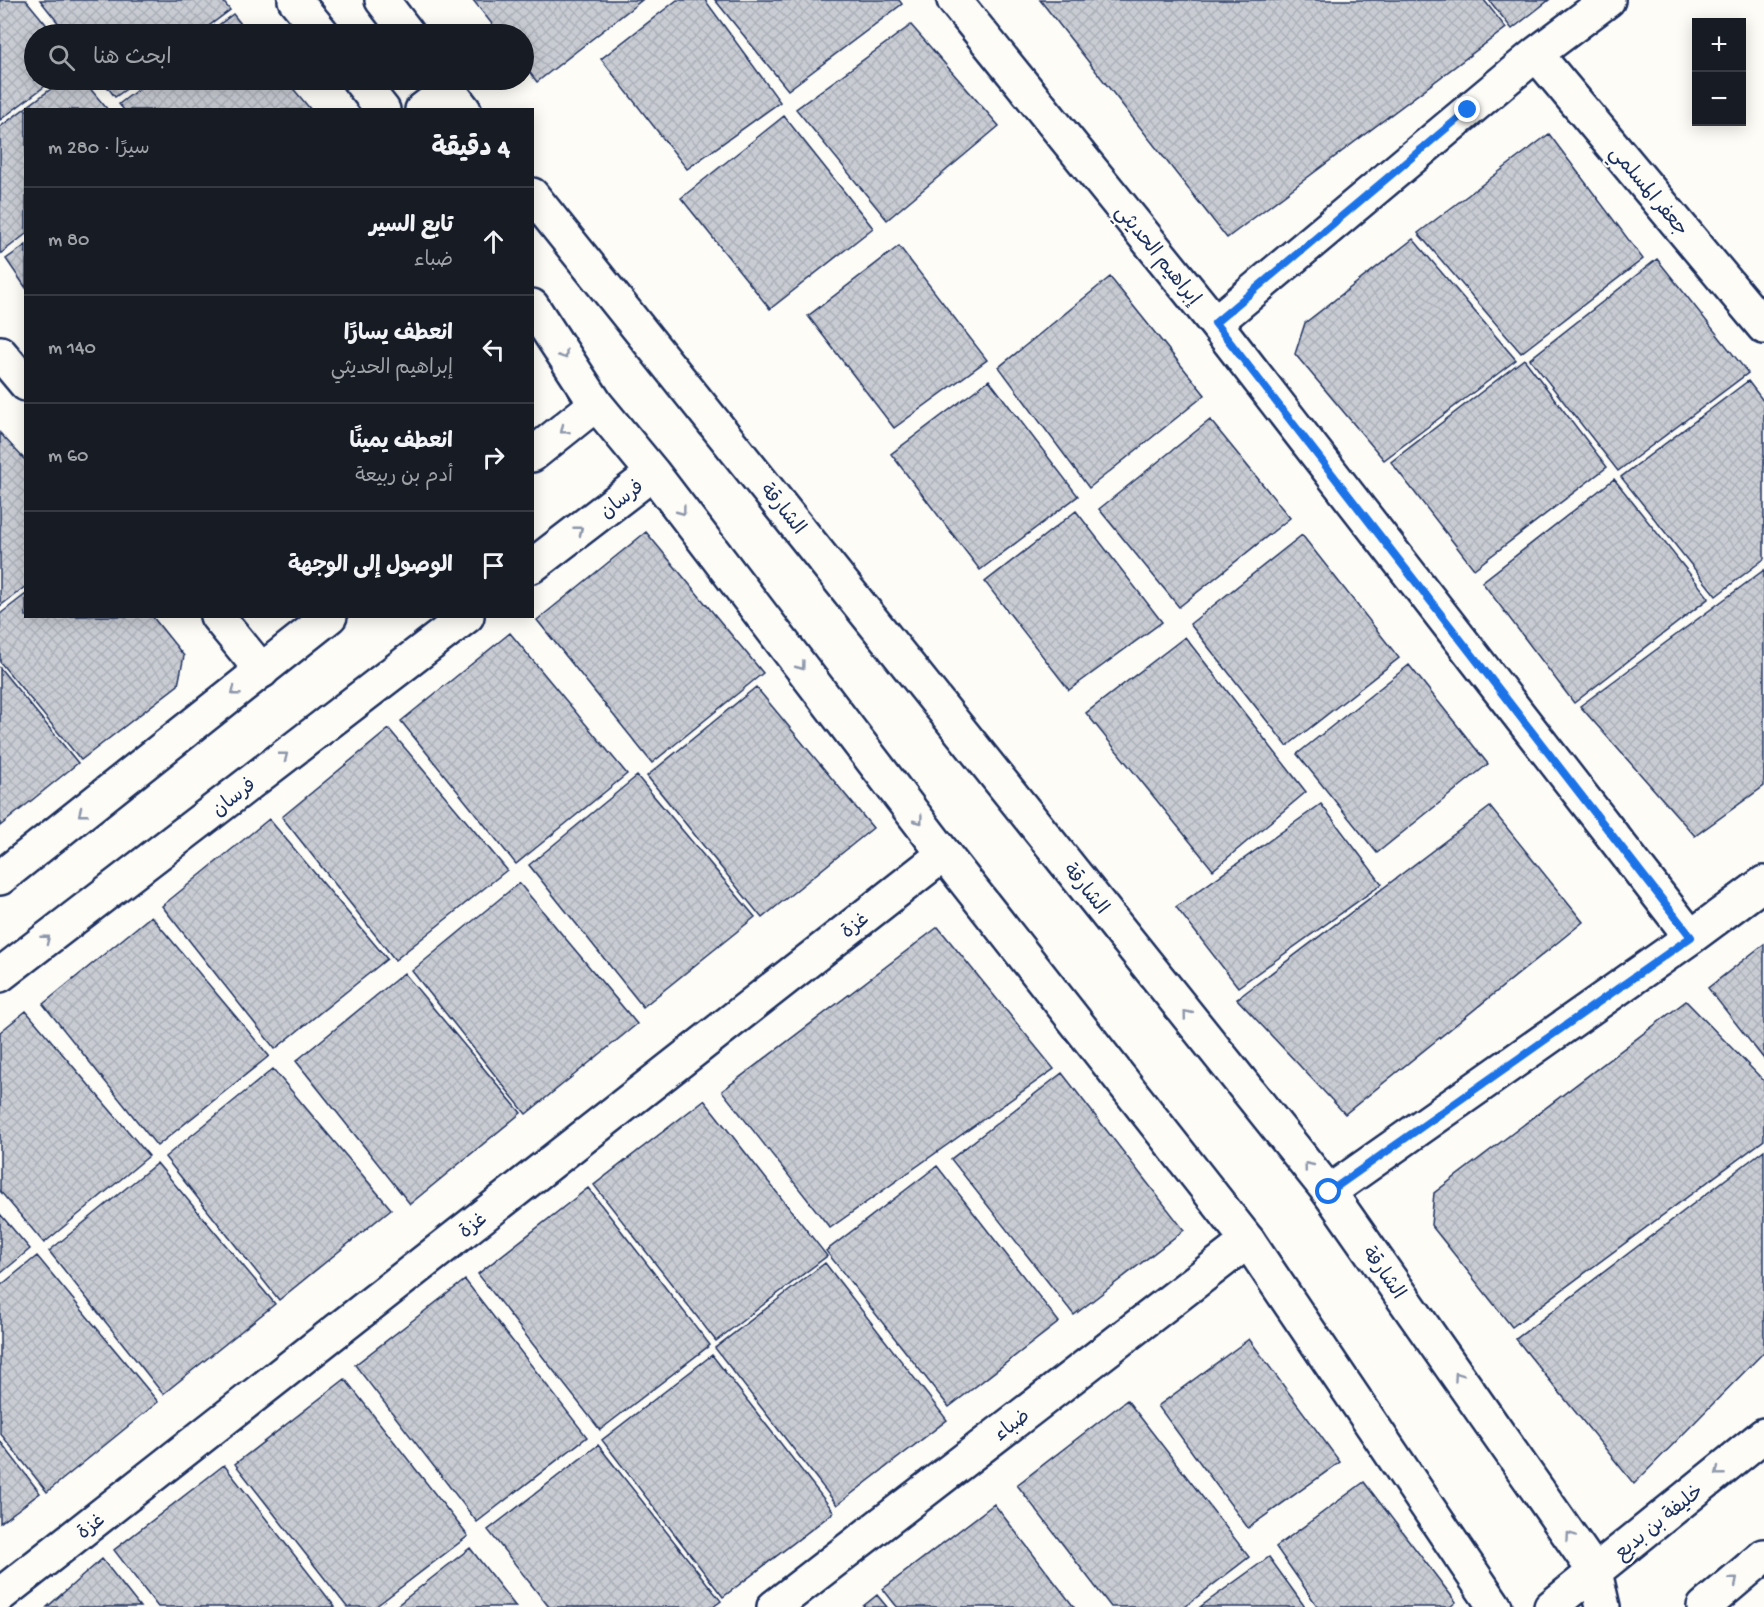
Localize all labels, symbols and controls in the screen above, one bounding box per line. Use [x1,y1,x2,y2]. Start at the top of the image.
map controls [1692,18,1746,126]
button: + [1692,18,1746,72]
search box [24,24,534,90]
icon: search [45,41,78,74]
text: ابحث هنا [93,46,172,72]
button: − [1692,72,1746,126]
route end [1454,96,1480,122]
text: 4 دقيقة [432,135,510,166]
text: سيرًا · 280 m [48,138,150,161]
street label: جعفر المسلمي [1601,142,1692,244]
street label: إبراهيم الحديثي [1107,201,1205,313]
text: تابع السير [369,214,453,240]
icon: ahead [477,225,510,258]
text: 80 m [48,230,89,253]
text: ضباء [414,250,453,273]
text: انعطف يسارًا [344,322,453,348]
icon: left [477,333,510,366]
text: 140 m [48,338,96,361]
one-way arrow [557,349,568,360]
text: إبراهيم الحديثي [331,358,453,381]
one-way arrow [560,422,571,433]
text: انعطف يمينًا [350,430,453,456]
icon: right [477,441,510,474]
text: 60 m [48,446,88,469]
text: أدم بن ربيعة [355,466,453,489]
street label: فرسان [596,476,650,525]
street label: الشارقة [754,479,810,540]
one-way arrow [675,504,686,515]
one-way arrow [572,527,583,538]
icon: arrive [477,549,510,582]
text: الوصول إلى الوجهة [288,554,453,580]
one-way arrow [793,659,804,670]
one-way arrow [231,685,242,696]
one-way arrow [278,753,289,764]
street label: فرسان [208,774,262,823]
one-way arrow [78,805,89,816]
one-way arrow [912,814,923,825]
street label: الشارقة [1057,859,1113,920]
street label: غزة [838,909,875,945]
one-way arrow [40,936,51,947]
one-way arrow [1183,1010,1194,1021]
one-way arrow [1305,1162,1316,1173]
route start [1315,1178,1341,1204]
street label: غزة [456,1209,493,1245]
street label: الشارقة [1356,1243,1409,1305]
one-way arrow [1454,1372,1465,1383]
street label: ضباء [990,1405,1036,1448]
one-way arrow [1714,1464,1725,1475]
street label: خليفة بن بديع [1610,1480,1709,1567]
street label: غزة [74,1510,111,1546]
one-way arrow [1566,1532,1577,1543]
one-way arrow [1727,1577,1738,1588]

